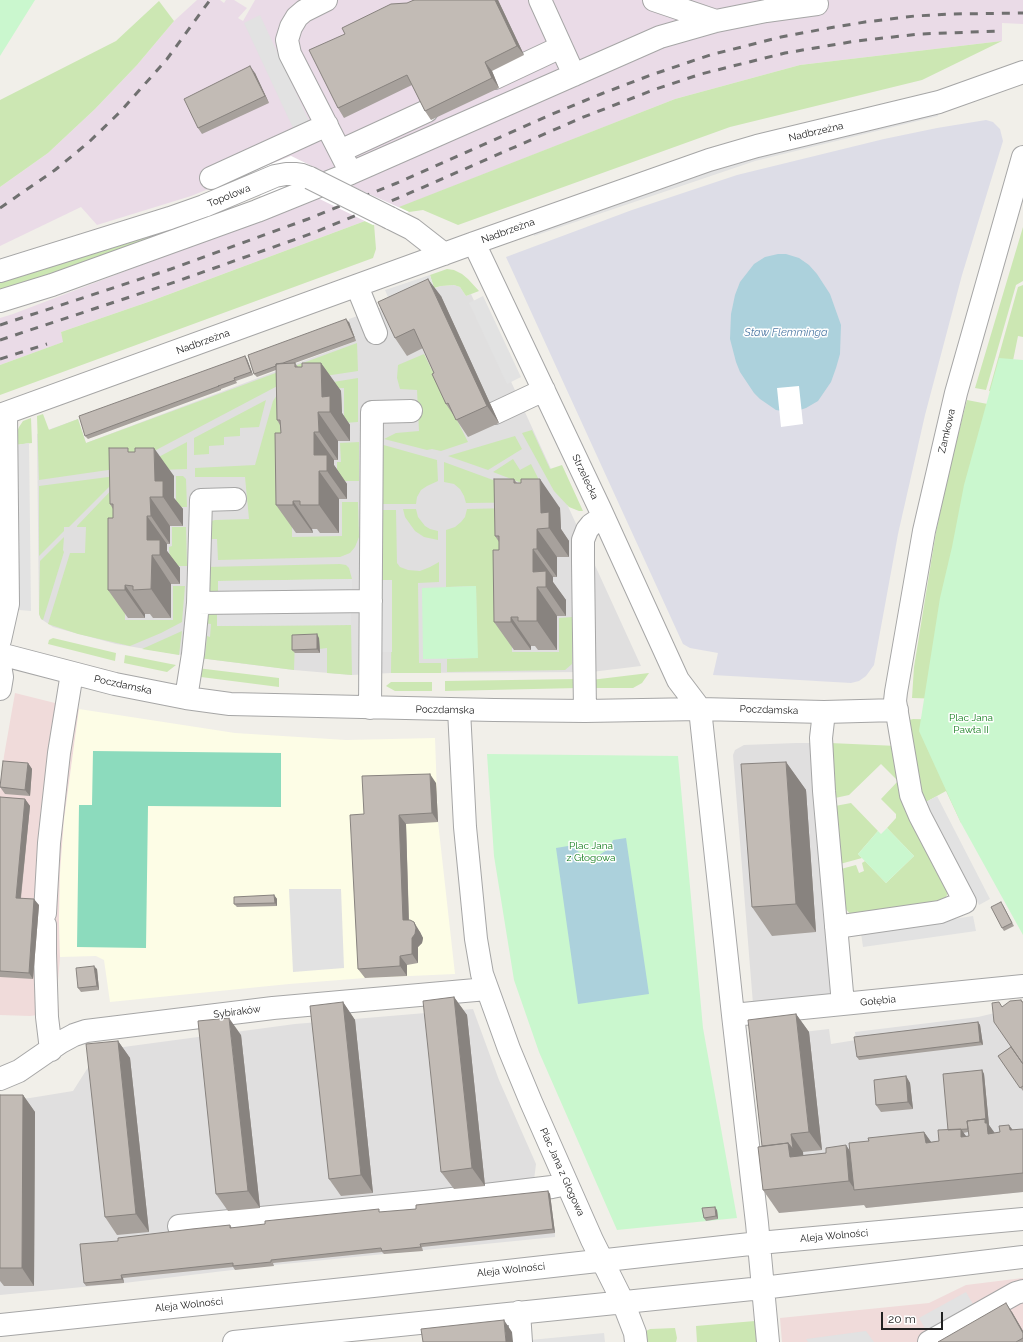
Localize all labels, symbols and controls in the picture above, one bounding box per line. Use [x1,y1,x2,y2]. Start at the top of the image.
street label: Nadbrzeżna [787,120,845,144]
street label: Topolowa [206,182,252,210]
street label: Nadbrzeżna [480,216,536,246]
water label: Staw Flemminga [744,326,828,340]
street label: Nadbrzeżna [175,327,231,357]
street label: Zamkowa [936,408,958,454]
street label: Strzelecka [569,453,601,501]
street label: Poczdamska [93,673,153,697]
street label: Poczdamska [416,703,474,717]
street label: Poczdamska [739,703,799,717]
park label: Plac Jana Pawła II [949,712,993,736]
park label: Plac Jana z Głogowa [567,840,615,864]
street label: Gołębia [860,993,896,1009]
street label: Sybiraków [213,1003,261,1021]
street label: Plac Jana z Głogowa [537,1126,587,1218]
street label: Aleja Wolności [799,1227,869,1245]
street label: Aleja Wolności [476,1260,546,1280]
street label: Aleja Wolności [154,1295,224,1315]
scale bar [883,1304,945,1330]
text: 20 m [888,1312,916,1326]

